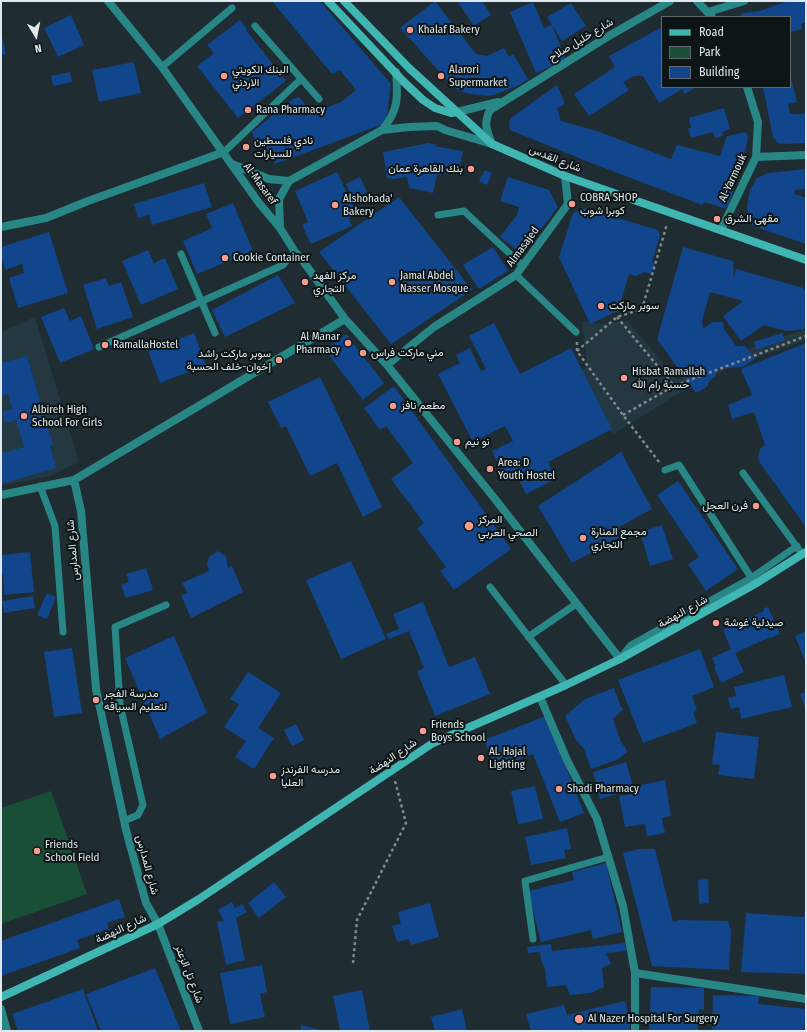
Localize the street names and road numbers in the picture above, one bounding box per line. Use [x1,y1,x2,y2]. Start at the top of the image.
street label: شارع خليل صلاح [546,16,616,64]
street label: شارع القدس [527,143,583,175]
street label: Al-Yarmouk [716,152,750,204]
street label: Al-Masaref [241,161,279,207]
street label: Almasajed [504,224,542,270]
street label: شارع المدارس [64,519,82,581]
street label: شارع النهضة [656,593,710,631]
street label: شارع النهضة [367,736,419,778]
street label: شارع المدارس [133,834,161,896]
street label: شارع النهضة [93,911,149,947]
street label: شارع تل الزعتر [172,943,206,1005]

